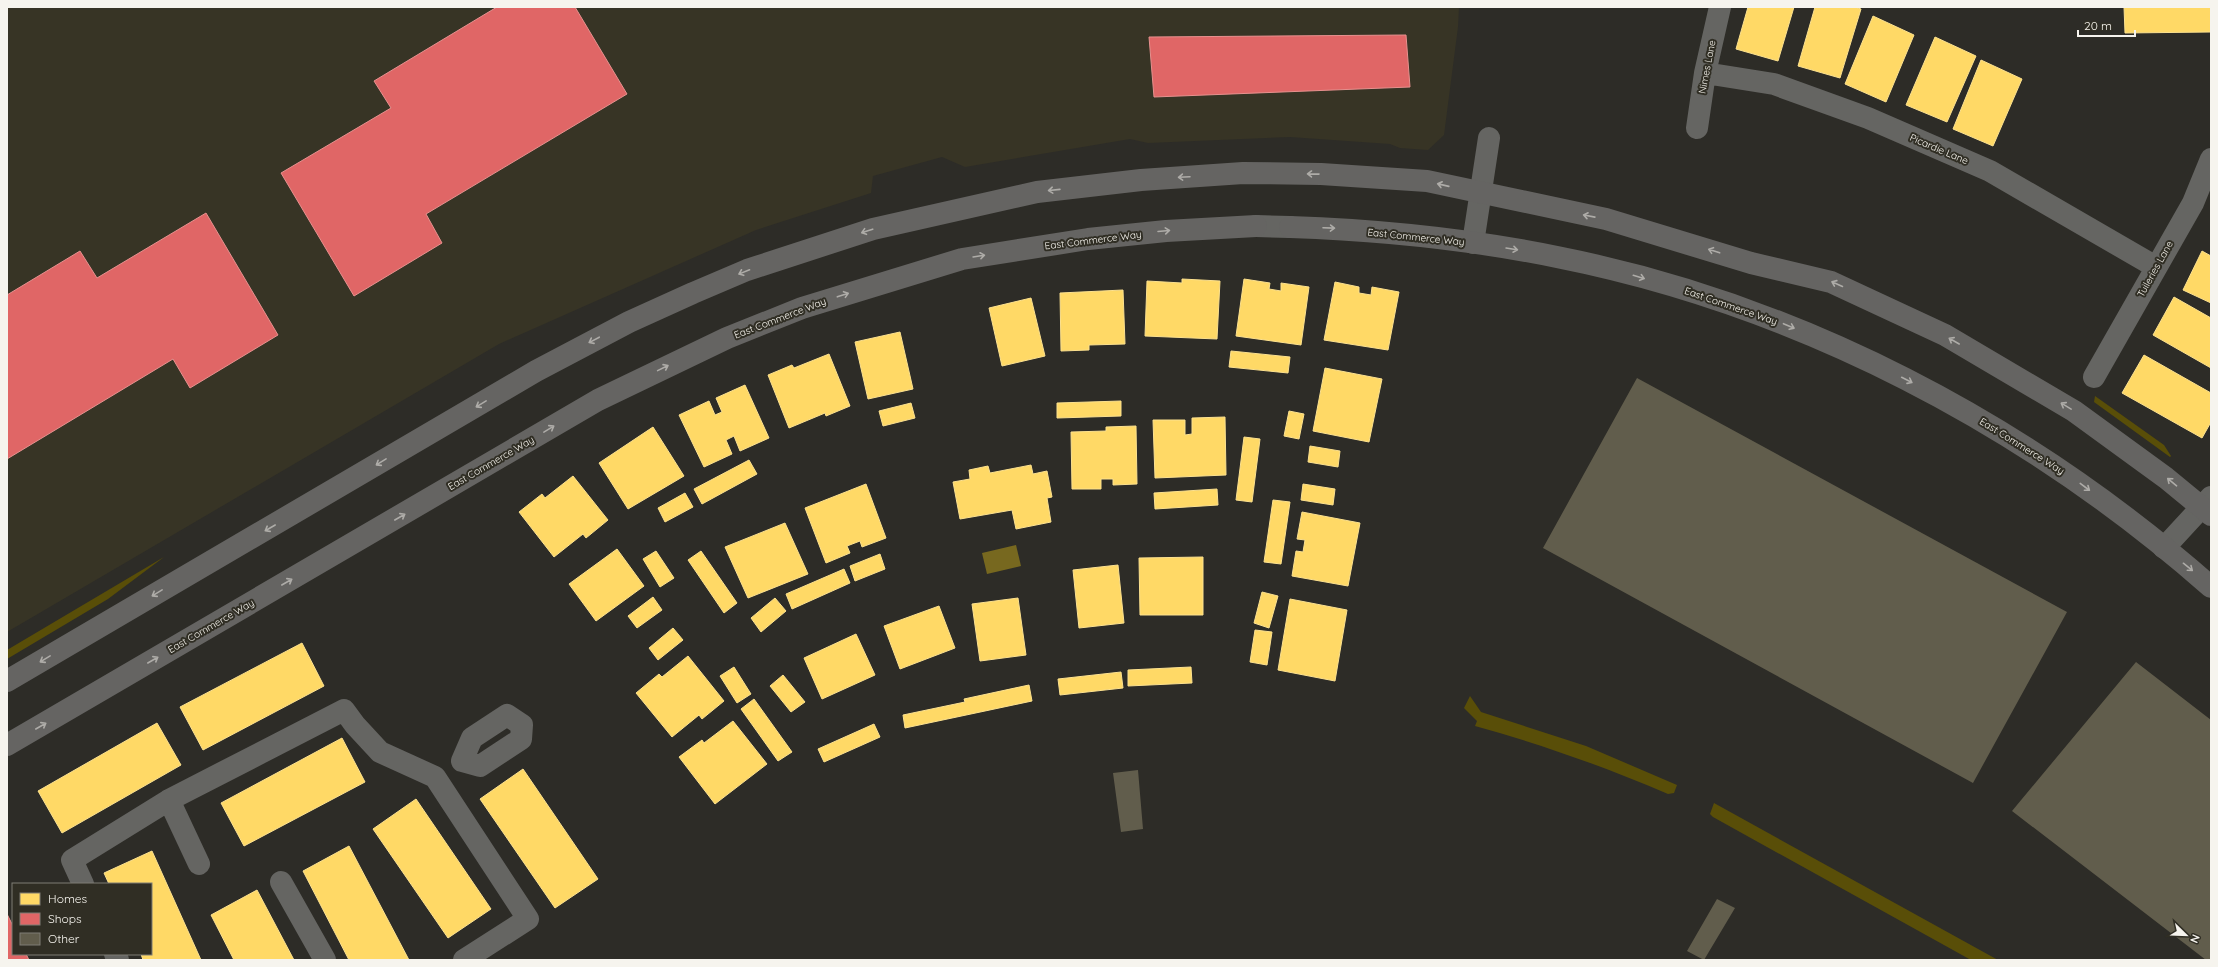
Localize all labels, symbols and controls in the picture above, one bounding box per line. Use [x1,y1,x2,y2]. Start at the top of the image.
scale bar [2078,12,2135,38]
text: 20 m [2084,18,2112,33]
street label: Nimes Lane [1695,39,1719,95]
street label: Picardie Lane [1908,131,1971,167]
one-way arrow [1307,170,1320,178]
one-way arrow [1178,173,1191,181]
one-way arrow [1437,180,1450,188]
one-way arrow [1048,186,1061,194]
one-way arrow [1583,212,1596,220]
one-way arrow [1322,225,1335,232]
street label: East Commerce Way [1367,225,1465,249]
one-way arrow [861,228,874,235]
street label: East Commerce Way [1044,228,1142,252]
one-way arrow [1157,228,1170,235]
street label: Tuileries Lane [2134,238,2176,299]
one-way arrow [1505,245,1518,253]
one-way arrow [1708,247,1721,254]
one-way arrow [973,252,986,260]
one-way arrow [738,268,750,276]
one-way arrow [1632,274,1645,281]
one-way arrow [1831,280,1843,288]
street label: East Commerce Way [1683,284,1779,328]
one-way arrow [836,291,848,299]
street label: East Commerce Way [732,294,828,342]
one-way arrow [1782,323,1794,330]
one-way arrow [1948,336,1960,344]
one-way arrow [588,337,600,344]
one-way arrow [657,364,669,371]
one-way arrow [1901,377,1913,384]
one-way arrow [475,400,487,408]
one-way arrow [2061,402,2072,410]
street label: East Commerce Way [1977,415,2067,477]
one-way arrow [543,425,555,433]
street label: East Commerce Way [446,433,536,493]
one-way arrow [376,458,387,466]
one-way arrow [2166,478,2177,487]
one-way arrow [2079,483,2090,491]
one-way arrow [394,512,406,520]
one-way arrow [264,525,276,533]
one-way arrow [2182,563,2193,572]
one-way arrow [281,577,293,585]
one-way arrow [151,589,163,597]
street label: East Commerce Way [166,596,256,656]
one-way arrow [39,655,51,663]
one-way arrow [147,655,159,663]
one-way arrow [35,721,47,729]
legend [12,883,152,955]
text: Homes [48,891,88,906]
text: Shops [48,911,82,926]
north arrow [2166,915,2206,955]
text: Other [48,931,80,946]
text: N [2187,932,2203,945]

